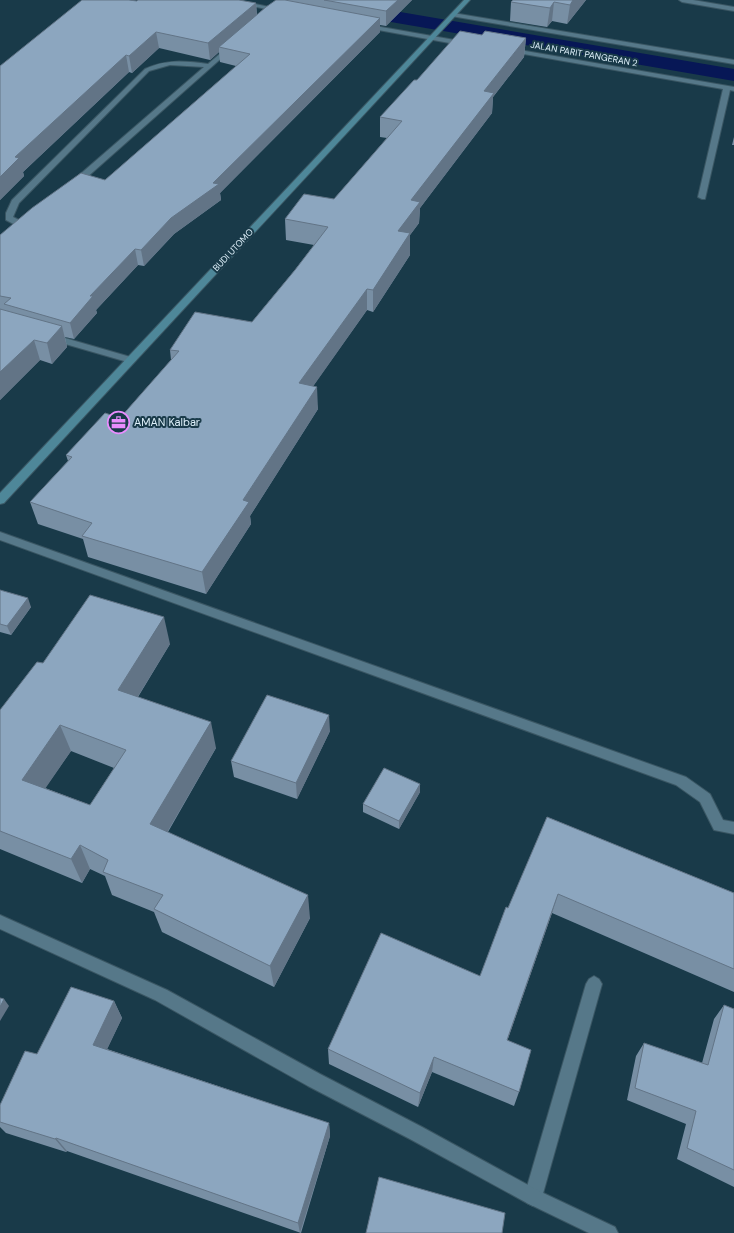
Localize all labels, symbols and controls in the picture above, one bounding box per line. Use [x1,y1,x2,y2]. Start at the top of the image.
street label: JALAN PARIT PANGERAN 2 [530,39,638,69]
street label: BUDI UTOMO [210,226,256,274]
office icon: AMAN Kalbar [106,409,132,435]
place label: AMAN Kalbar [134,415,200,429]

